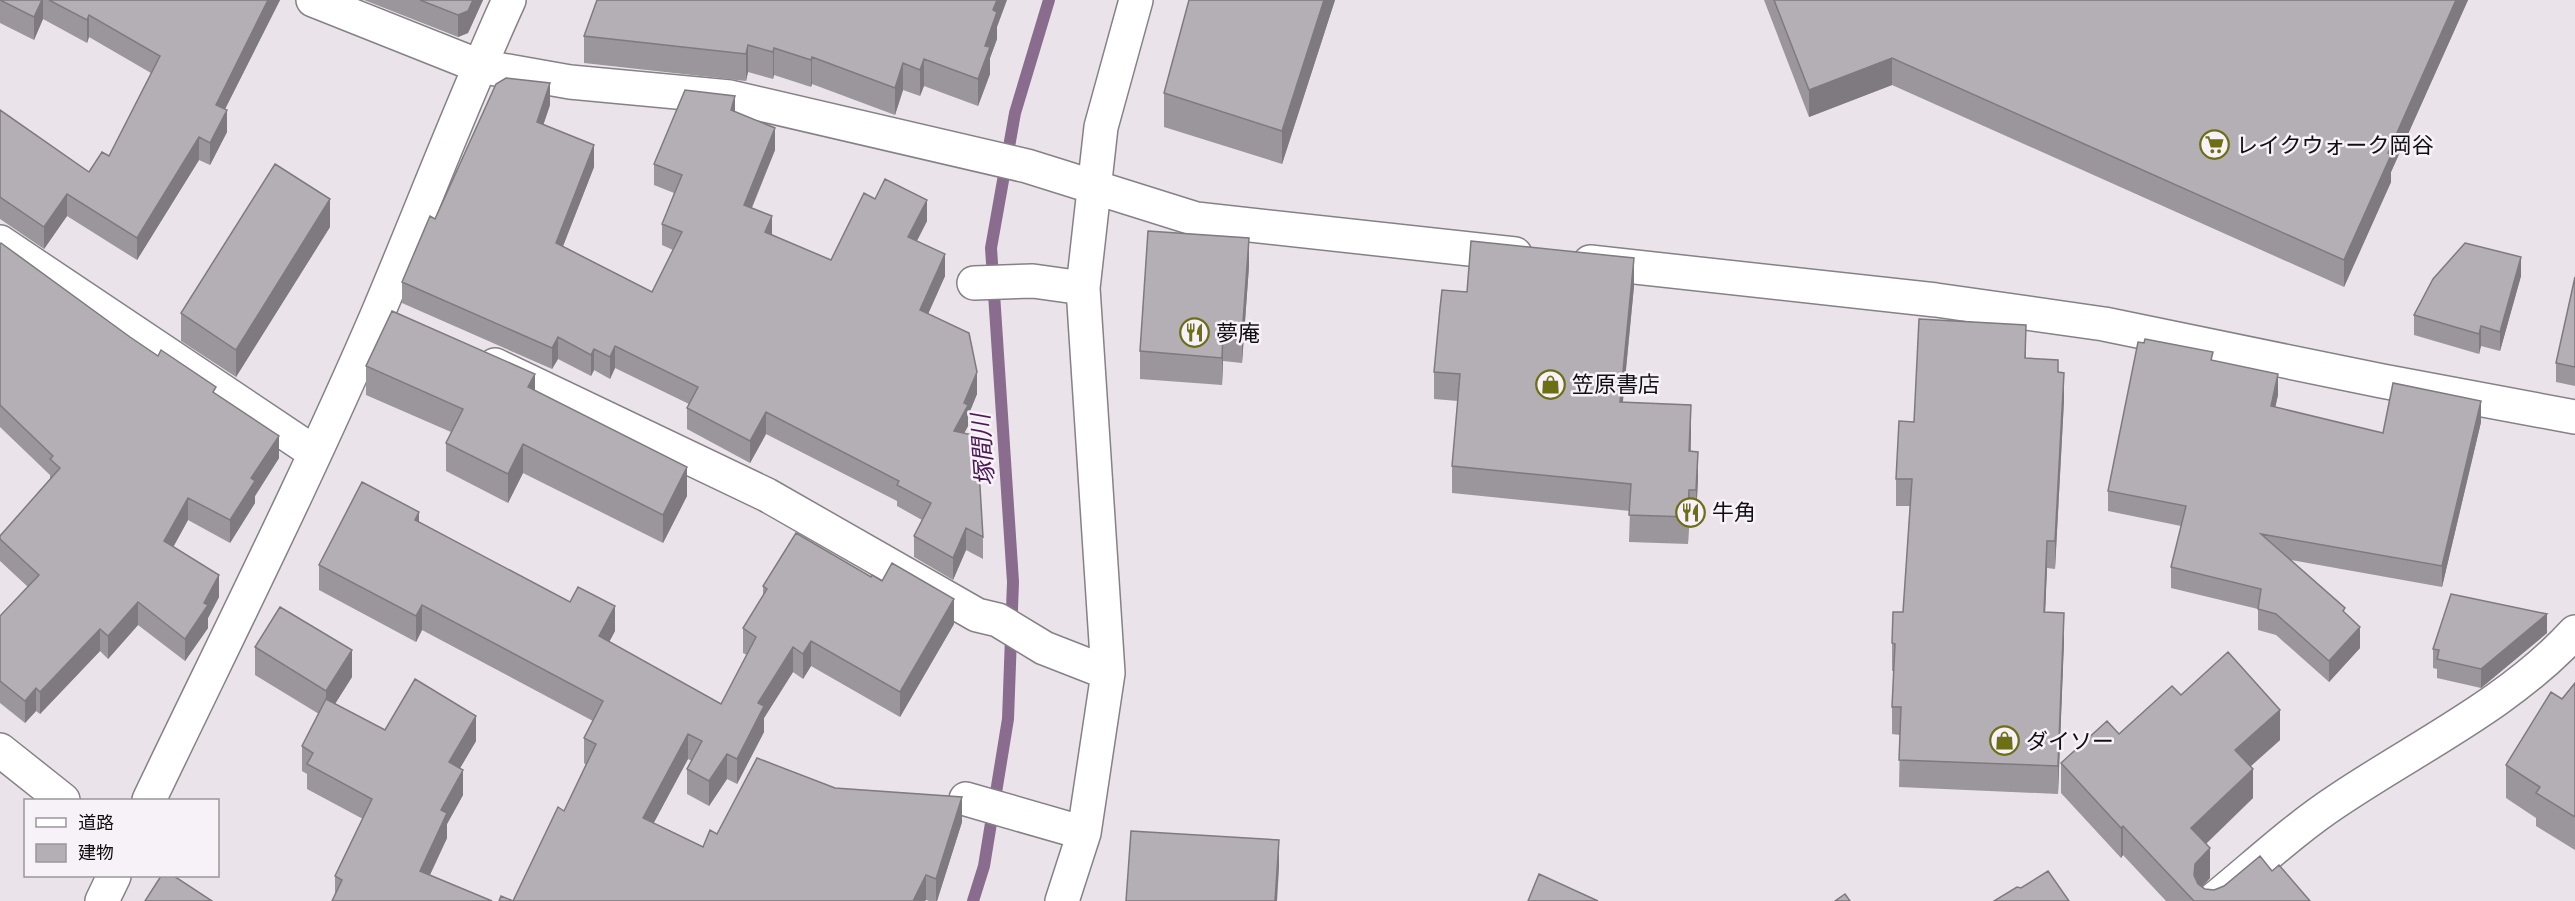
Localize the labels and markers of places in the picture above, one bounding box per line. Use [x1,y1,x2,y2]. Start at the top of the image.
supermarket icon: レイクウォーク岡谷 [2199,129,2231,161]
place label: レイクウォーク岡谷 [2236,129,2434,161]
restaurant icon: 夢庵 [1179,317,1211,349]
place label: 夢庵 [1216,317,1260,349]
shop icon: 笠原書店 [1535,368,1567,400]
place label: 笠原書店 [1572,368,1660,400]
restaurant icon: 牛角 [1675,496,1707,528]
place label: 牛角 [1712,496,1756,528]
shop icon: ダイソー [1989,725,2021,757]
place label: ダイソー [2026,725,2114,757]

